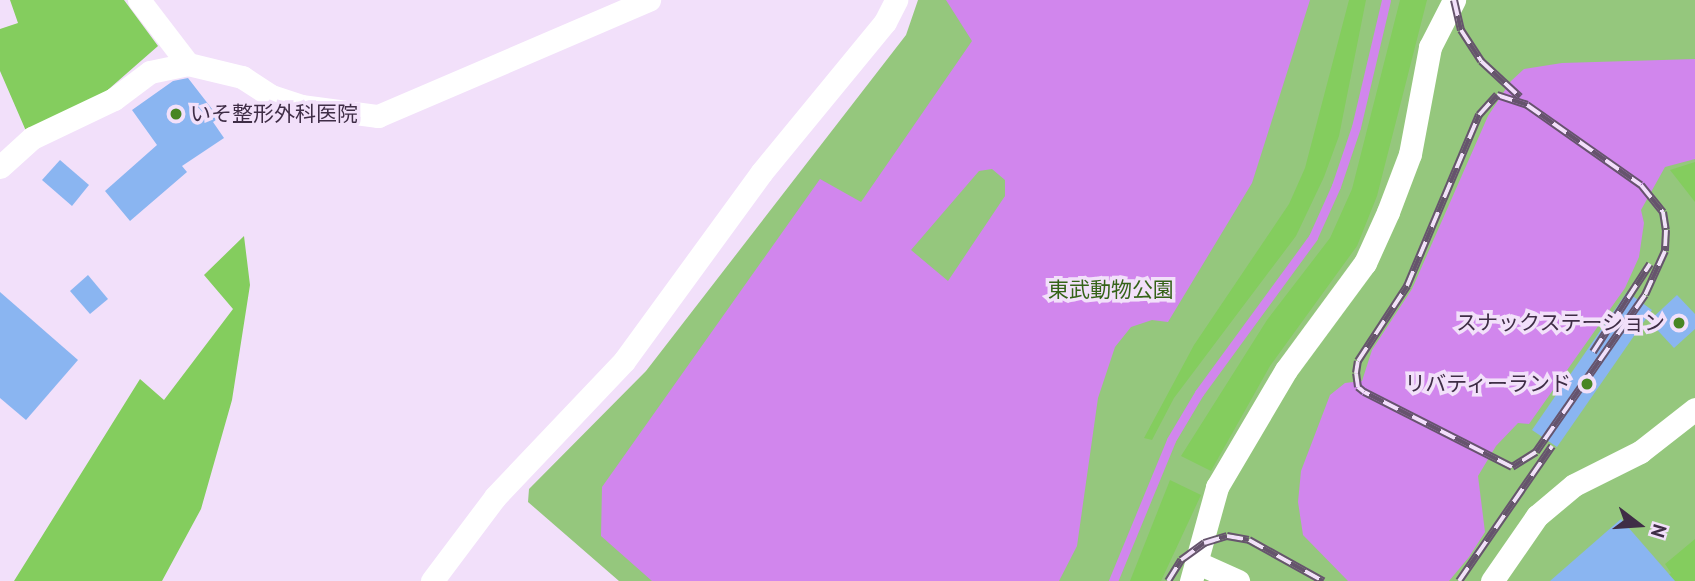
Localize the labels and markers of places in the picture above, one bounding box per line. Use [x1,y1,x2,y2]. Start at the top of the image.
place label: いそ整形外科医院 [190,101,358,127]
marker: いそ整形外科医院 [168,106,184,122]
place label: スナックステーション [1455,310,1665,336]
marker: スナックステーション [1671,315,1687,331]
place label: リバティーランド [1403,371,1571,397]
marker: リバティーランド [1577,374,1597,394]

